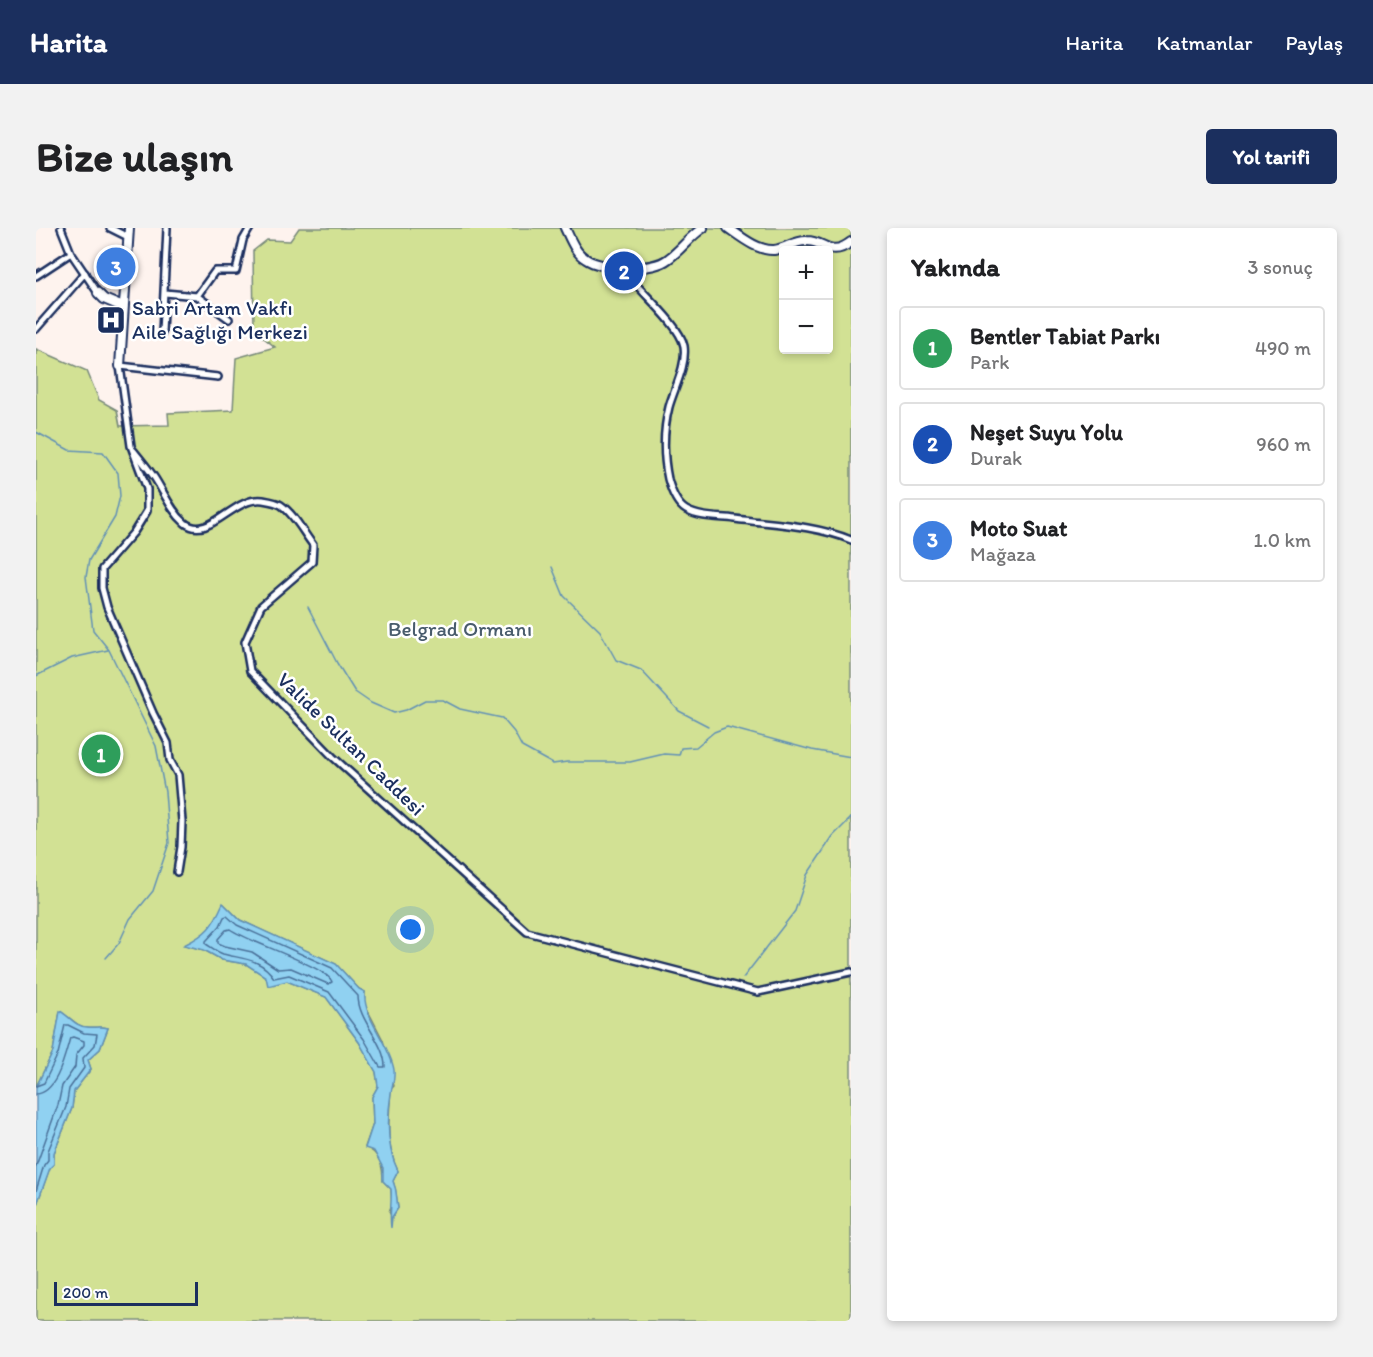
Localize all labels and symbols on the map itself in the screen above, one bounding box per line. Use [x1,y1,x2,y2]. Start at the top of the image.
pin: 3 [96,244,136,290]
pin: 2 [604,248,644,294]
place label: Sabri Artam Vakfı Aile Sağlığı Merkezi [132,295,308,344]
hospital icon: Sabri Artam Vakfı Aile Sağlığı Merkezi [95,304,127,336]
park label: Belgrad Ormanı [388,616,532,641]
street label: Valide Sultan Caddesi [272,667,430,821]
pin: 1 [82,732,120,776]
your location [396,915,425,944]
scale bar [54,1279,198,1306]

